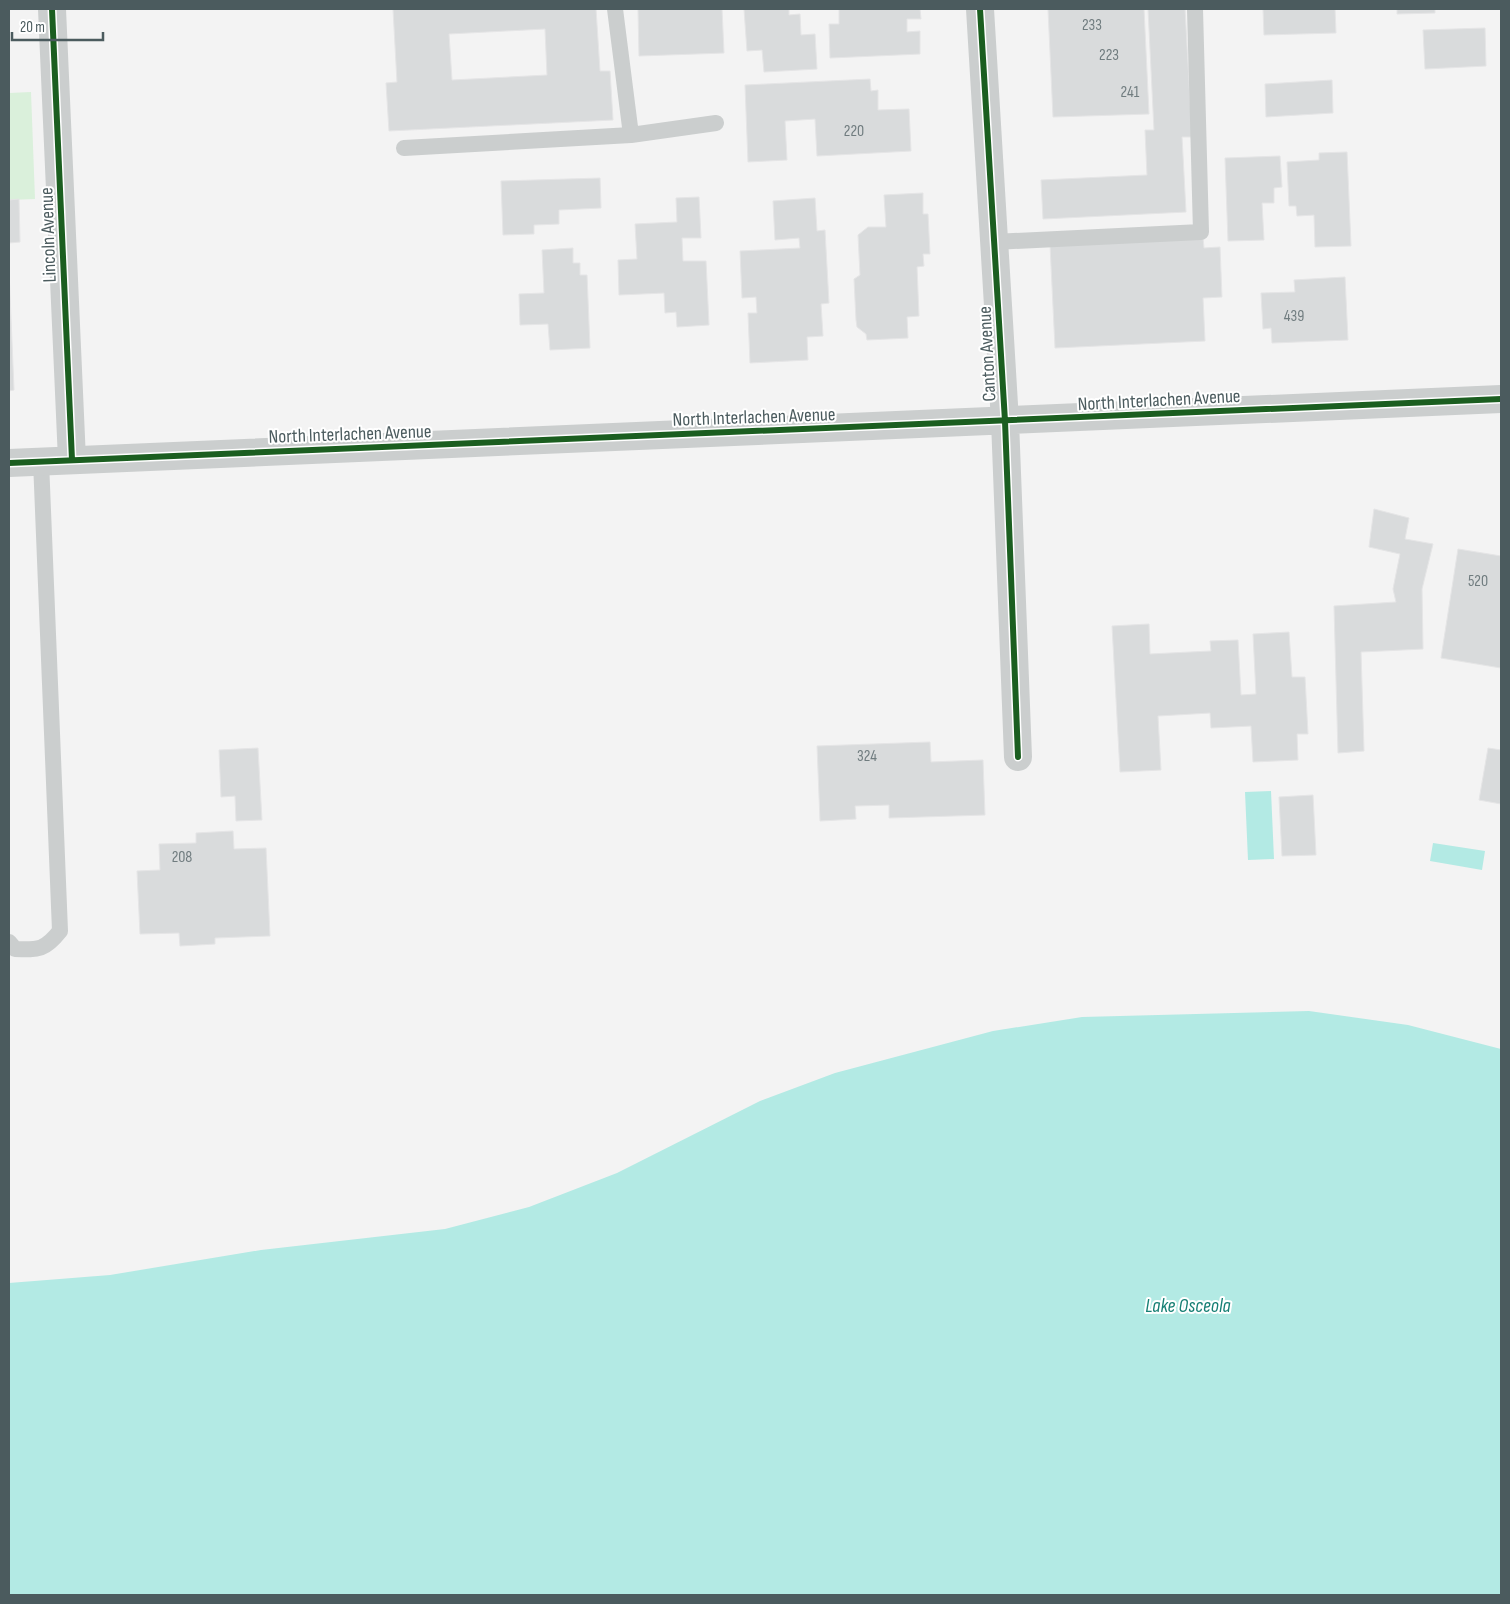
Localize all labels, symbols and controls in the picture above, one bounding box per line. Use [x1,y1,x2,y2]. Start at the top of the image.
scale bar [12,10,104,42]
house number: 233 [1082,16,1102,35]
text: 20 m [20,18,45,37]
house number: 223 [1099,46,1119,65]
house number: 241 [1121,83,1140,102]
house number: 220 [844,122,864,141]
street label: Lincoln Avenue [35,187,62,283]
street label: Canton Avenue [974,306,1001,402]
house number: 439 [1284,307,1304,326]
street label: North Interlachen Avenue [1077,385,1241,416]
street label: North Interlachen Avenue [672,403,836,432]
street label: North Interlachen Avenue [268,420,432,449]
house number: 520 [1468,572,1488,591]
house number: 324 [857,747,877,766]
house number: 208 [172,848,192,867]
water label: Lake Osceola [1145,1294,1231,1318]

